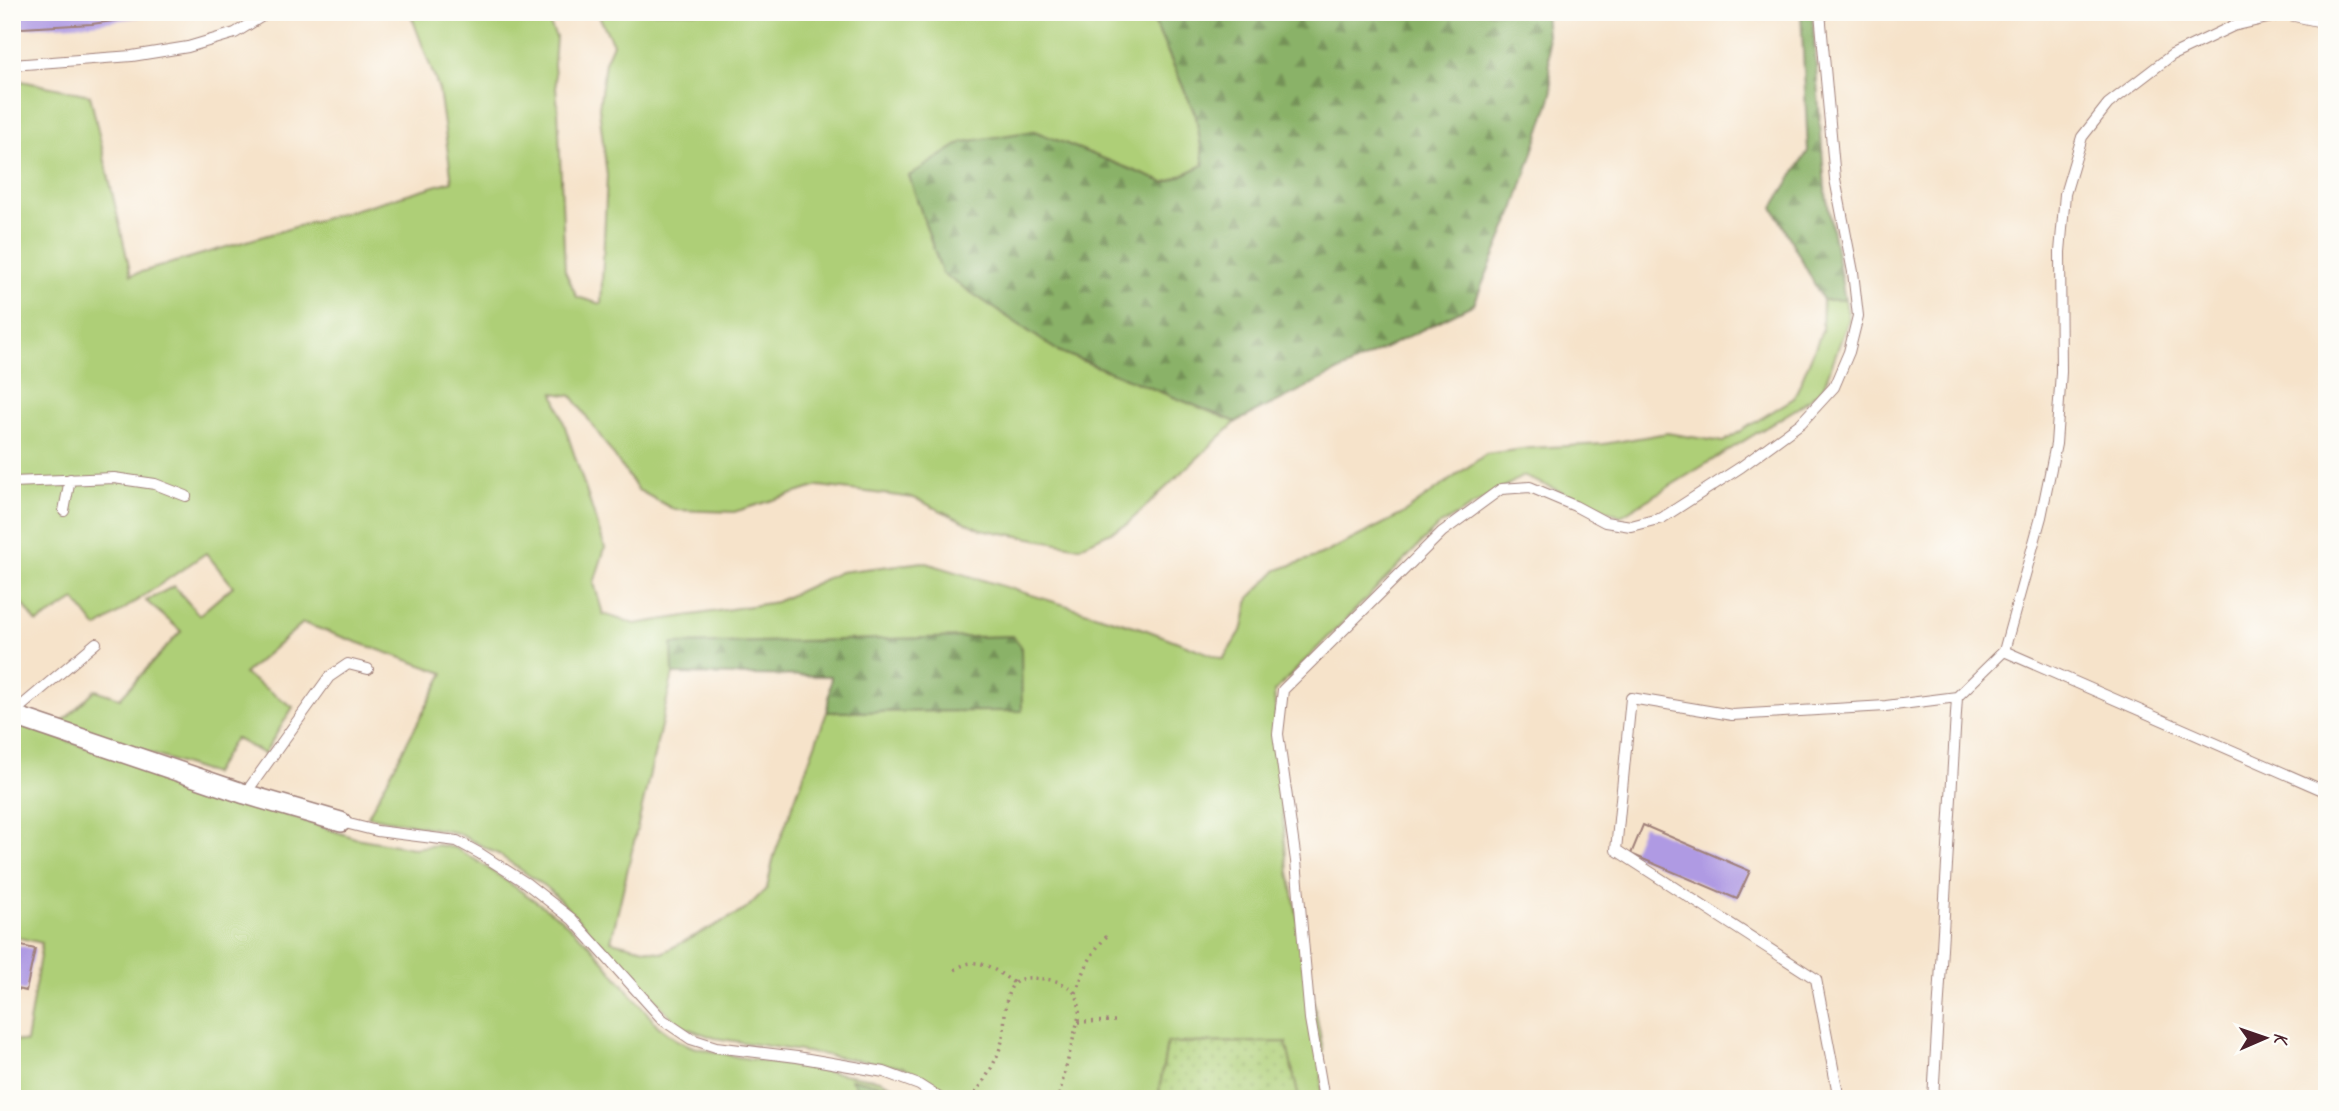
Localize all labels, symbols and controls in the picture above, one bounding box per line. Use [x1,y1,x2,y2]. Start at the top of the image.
north arrow [2230,1002,2300,1072]
text: K [2269,1032,2293,1047]

